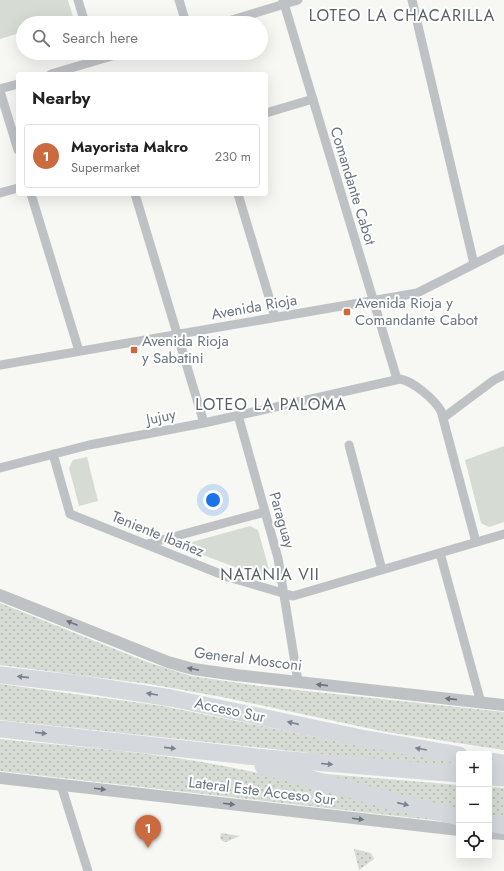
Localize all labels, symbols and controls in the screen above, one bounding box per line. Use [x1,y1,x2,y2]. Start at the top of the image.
district label: LOTEO LA CHACARILLA [309,4,495,27]
search box [16,16,268,60]
icon: search [30,27,52,49]
text: Search here [62,27,138,49]
text: Nearby [32,86,90,110]
street label: Comandante Cabot [325,124,382,248]
text: Mayorista Makro [71,136,188,158]
text: 1 [43,147,49,166]
text: 230 m [215,147,251,166]
text: Supermarket [71,158,140,177]
street label: Avenida Rioja [209,289,299,325]
place label: Avenida Rioja y Comandante Cabot [355,292,478,331]
marker: Avenida Rioja y Comandante Cabot [342,307,352,317]
place label: Avenida Rioja y Sabatini [142,330,229,369]
marker: Avenida Rioja y Sabatini [129,345,139,355]
district label: LOTEO LA PALOMA [195,393,347,416]
street label: Jujuy [142,403,178,431]
street label: Paraguay [263,489,301,551]
your location [203,490,223,510]
street label: Teniente Ibañez [108,505,208,563]
district label: NATANIA VII [220,563,320,586]
one-way arrow [66,620,77,626]
street label: General Mosconi [193,641,303,677]
one-way arrow [187,665,199,671]
one-way arrow [17,674,29,680]
one-way arrow [316,682,328,688]
one-way arrow [146,691,158,697]
street label: Acceso Sur [193,692,268,728]
one-way arrow [445,696,457,703]
one-way arrow [287,720,299,726]
one-way arrow [35,730,47,737]
one-way arrow [164,745,176,751]
one-way arrow [414,746,427,752]
map controls [456,751,492,859]
button: + [456,751,492,787]
one-way arrow [321,761,333,767]
street label: Lateral Este Acceso Sur [187,771,337,811]
one-way arrow [94,786,106,792]
button: − [456,787,492,823]
one-way arrow [223,800,235,807]
one-way arrow [397,801,409,807]
pin: 1 [135,815,161,848]
one-way arrow [352,815,364,822]
button: locate [456,823,492,859]

